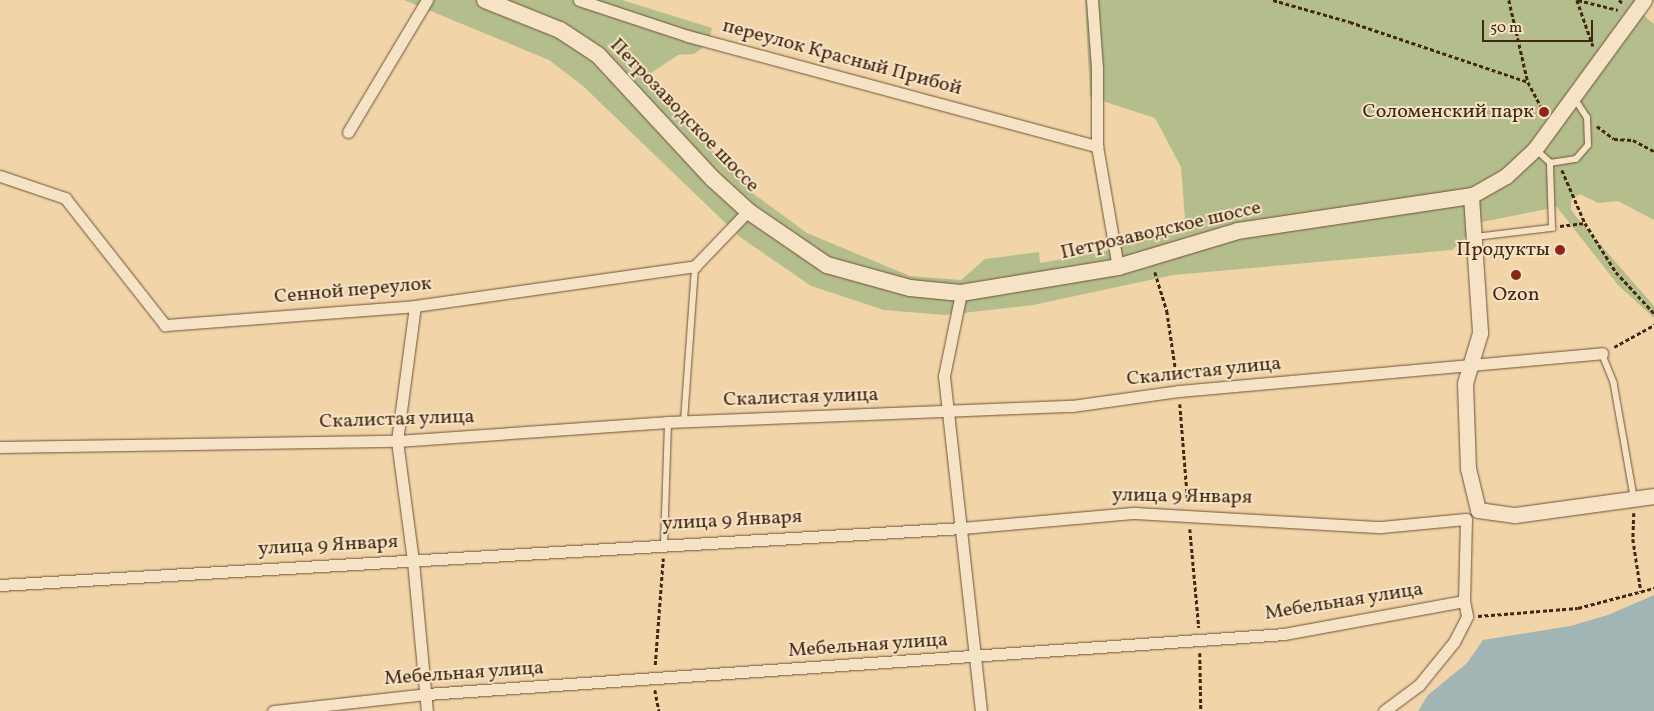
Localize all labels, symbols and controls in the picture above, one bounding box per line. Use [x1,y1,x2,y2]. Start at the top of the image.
scale bar [1484,10,1595,42]
street label: переулок Красный Прибой [720,14,964,102]
text: 50 m [1490,18,1522,39]
street label: Петрозаводское шоссе [604,34,764,198]
place label: Соломенский парк [1363,100,1534,124]
marker: Соломенский парк [1538,106,1550,118]
street label: Петрозаводское шоссе [1058,196,1264,266]
place label: Продукты [1456,238,1550,262]
marker: Продукты [1554,244,1566,256]
marker: Ozon [1510,269,1522,281]
street label: Сенной переулок [273,272,433,310]
place label: Ozon [1492,283,1540,307]
street label: Скалистая улица [1125,352,1283,392]
street label: Скалистая улица [723,383,879,413]
street label: Скалистая улица [319,405,475,435]
street label: улица 9 Января [1112,484,1252,510]
street label: улица 9 Января [661,505,803,537]
street label: улица 9 Января [257,530,399,562]
street label: Мебельная улица [1263,578,1425,626]
street label: Мебельная улица [787,628,949,664]
street label: Мебельная улица [383,656,545,692]

